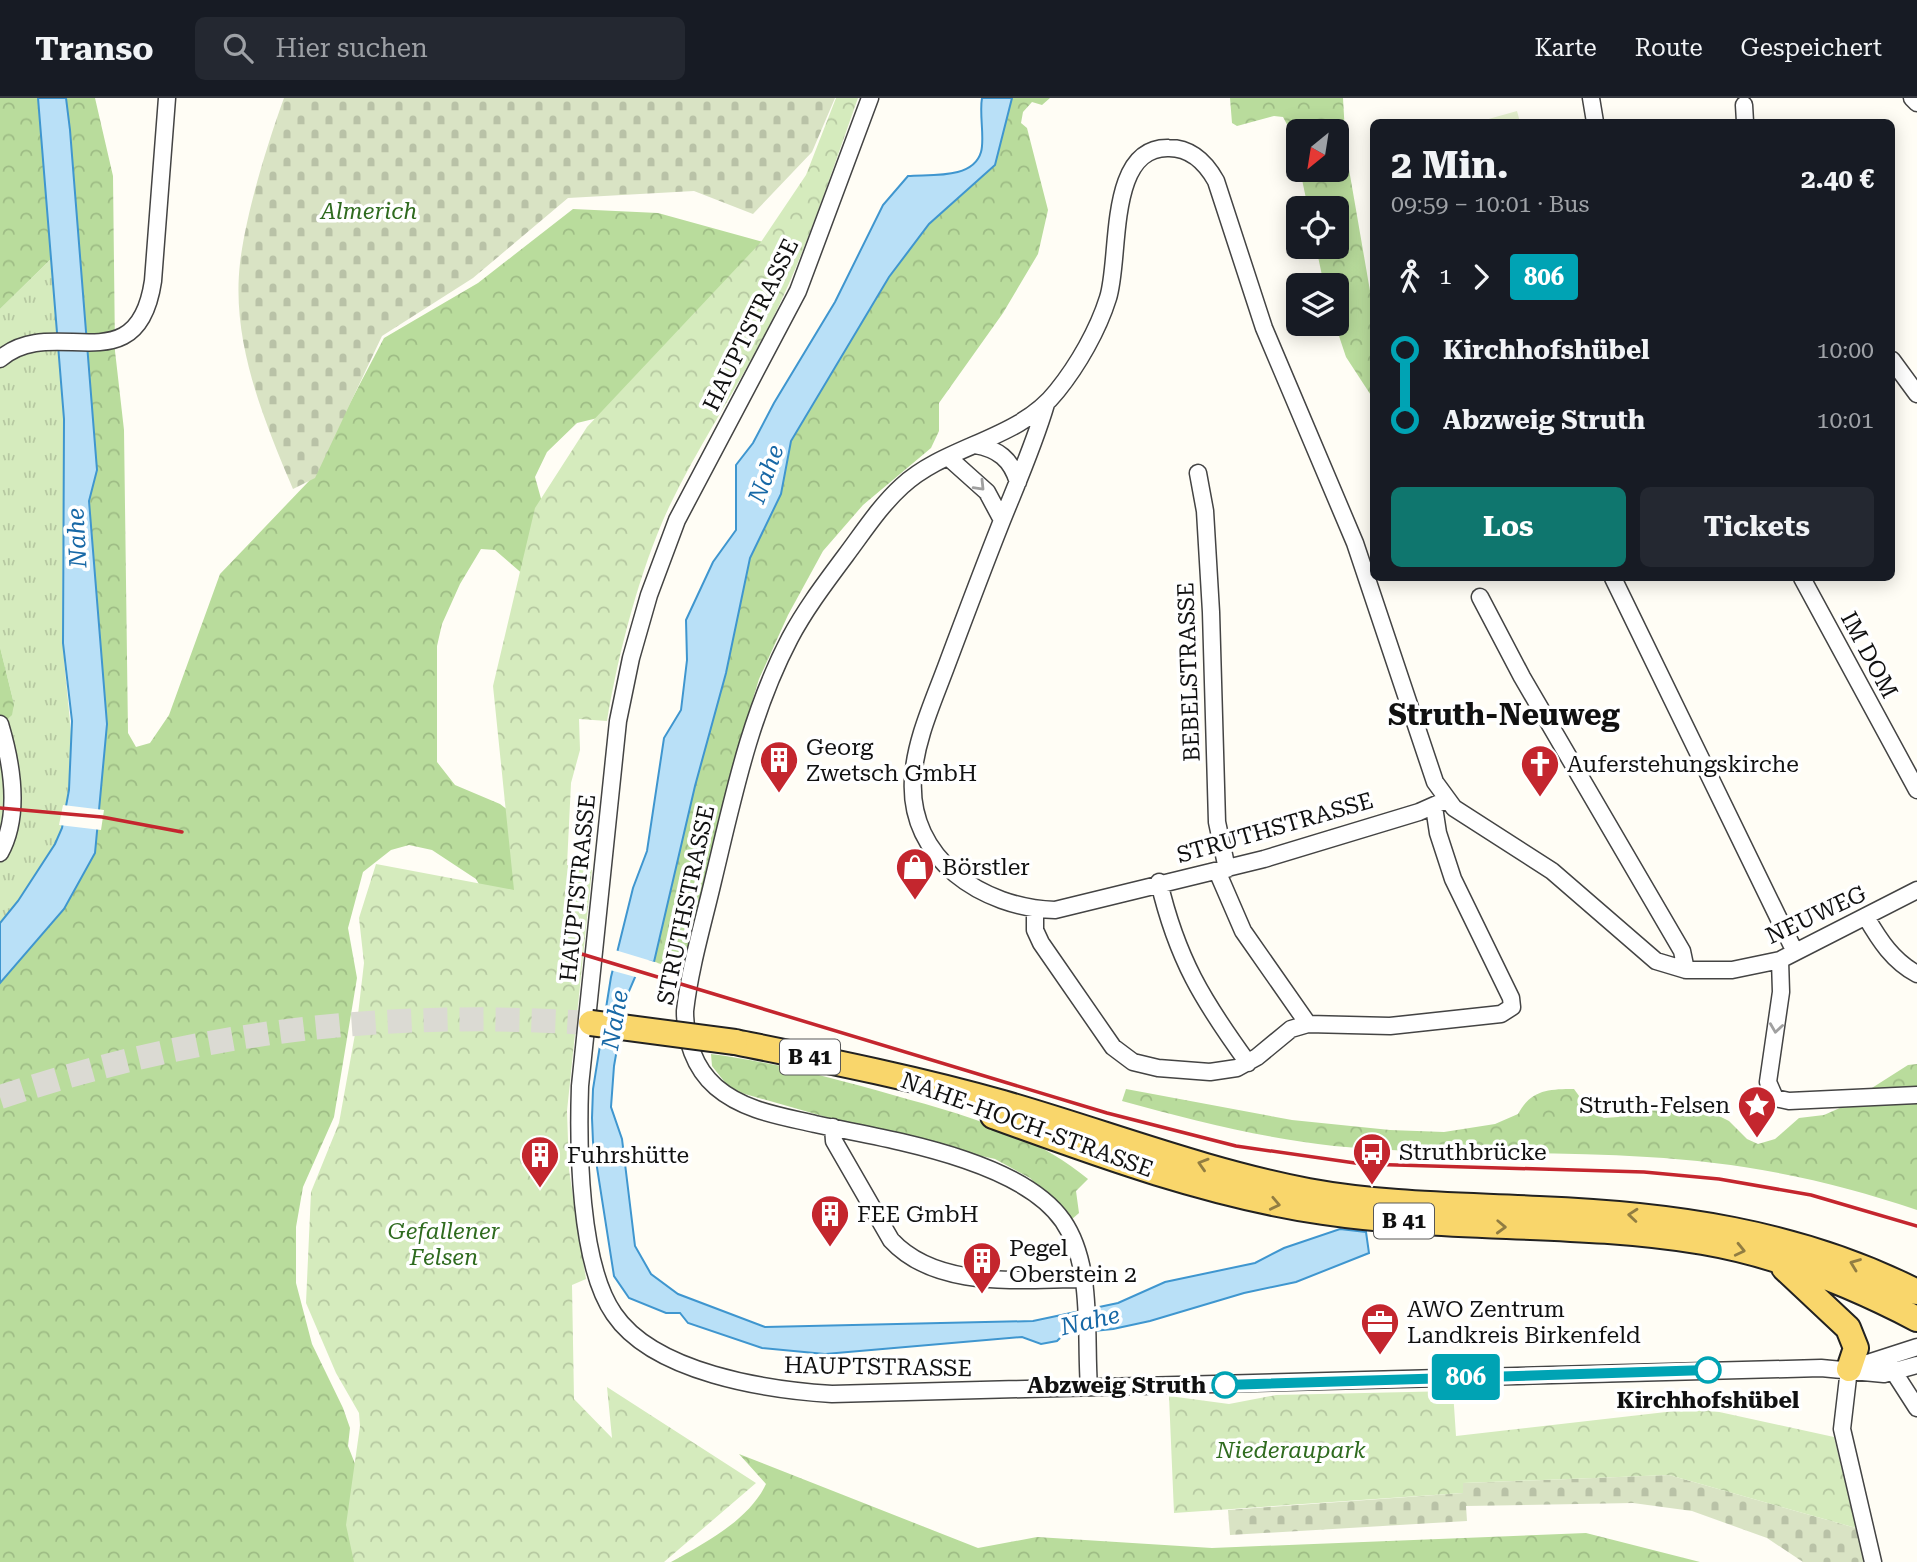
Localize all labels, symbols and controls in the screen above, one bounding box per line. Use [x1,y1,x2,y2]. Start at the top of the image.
search box [195,17,685,80]
text: Transo [35,29,153,68]
icon: search [219,29,257,67]
text: Hier suchen [275,33,428,63]
text: Karte [1534,34,1597,62]
text: Route [1635,34,1703,62]
text: Gespeichert [1741,34,1882,62]
north arrow [1286,119,1349,182]
map controls [1286,119,1349,336]
text: 2 Min. [1391,143,1509,187]
text: 2.40 € [1801,164,1874,194]
text: 09:59 – 10:01 · Bus [1391,191,1589,218]
button: locate [1286,196,1349,259]
park label: Almerich [319,198,417,225]
street label: HAUPTSTRASSE [698,234,804,416]
icon: walk [1391,258,1429,296]
icon: forward [1462,258,1500,296]
text: 1 [1439,263,1452,290]
text: 806 [1524,263,1564,291]
button: layers [1286,273,1349,336]
text: Kirchhofshübel [1443,335,1650,365]
text: 10:00 [1817,337,1874,364]
text: Abzweig Struth [1443,405,1645,435]
text: 10:01 [1817,407,1874,434]
water label: Nahe [742,441,789,508]
one-way arrow [971,477,984,490]
button: Los [1391,487,1626,567]
button: Tickets [1640,487,1874,567]
water label: Nahe [61,507,93,570]
street label: BEBELSTRASSE [1172,582,1206,762]
street label: IM DOM [1835,607,1903,703]
district label: Struth-Neuweg [1388,697,1620,732]
place label: Georg Zwetsch GmbH [806,734,977,787]
building icon: Georg Zwetsch GmbH [758,739,800,794]
church icon: Auferstehungskirche [1519,743,1561,798]
place label: Auferstehungskirche [1567,751,1799,778]
street label: STRUTHSTRASSE [1174,787,1376,869]
street label: HAUPTSTRASSE [555,793,601,983]
street label: STRUTHSTRASSE [652,803,720,1007]
shop icon: Börstler [894,846,936,901]
place label: Börstler [942,854,1030,881]
street label: NEUWEG [1762,880,1871,950]
water label: Nahe [596,988,634,1053]
one-way arrow [1769,1022,1784,1033]
road number: B 41 [780,1040,840,1074]
street label: NAHE-HOCH-STRASSE [897,1067,1157,1183]
place icon: Struth-Felsen [1736,1084,1778,1139]
place label: Struth-Felsen [1579,1092,1730,1119]
bus stop icon: Struthbrücke [1351,1131,1393,1186]
building icon: Fuhrshütte [519,1134,561,1189]
place label: Struthbrücke [1399,1139,1547,1166]
place label: Fuhrshütte [567,1142,689,1169]
one-way arrow [1198,1157,1210,1172]
building icon: FEE GmbH [809,1193,851,1248]
one-way arrow [1269,1195,1281,1210]
place label: FEE GmbH [857,1201,979,1228]
road number: B 41 [1374,1204,1434,1238]
one-way arrow [1628,1208,1639,1223]
park label: Gefallener Felsen [388,1218,501,1271]
one-way arrow [1496,1219,1507,1234]
place label: Pegel Oberstein 2 [1009,1235,1137,1288]
building icon: Pegel Oberstein 2 [961,1240,1003,1295]
one-way arrow [1734,1242,1746,1256]
one-way arrow [1849,1259,1861,1273]
place label: AWO Zentrum Landkreis Birkenfeld [1407,1296,1641,1349]
water label: Nahe [1057,1301,1122,1342]
office icon: AWO Zentrum Landkreis Birkenfeld [1359,1301,1401,1356]
street label: HAUPTSTRASSE [784,1352,972,1382]
line badge: 806 [1426,1354,1506,1400]
marker: Kirchhofshübel [1695,1357,1721,1383]
text: 806 [1446,1363,1486,1391]
place label: Abzweig Struth [1027,1372,1207,1399]
marker: Abzweig Struth [1212,1372,1238,1398]
place label: Kirchhofshübel [1617,1387,1800,1414]
park label: Niederaupark [1215,1437,1366,1464]

